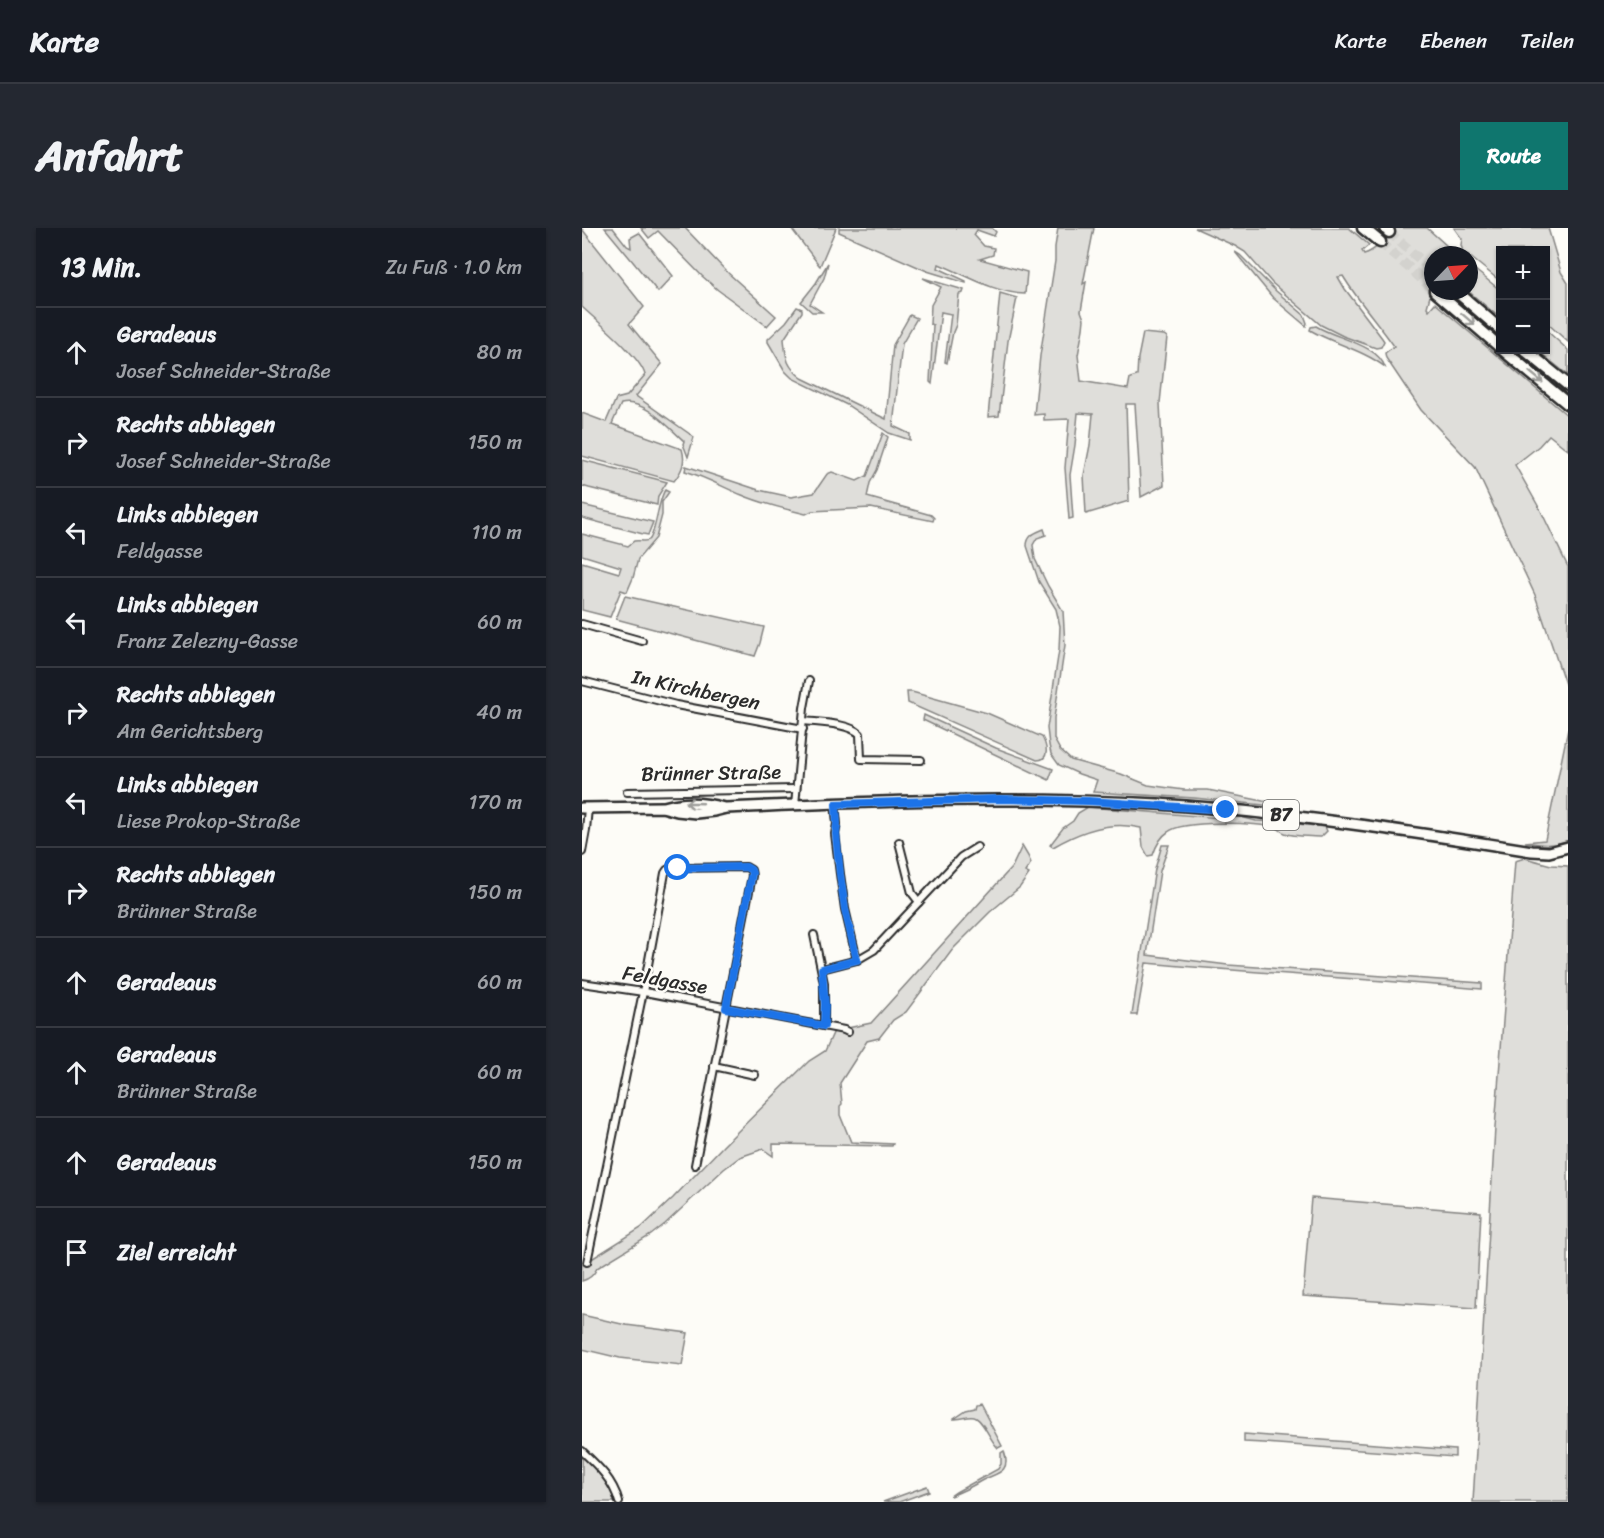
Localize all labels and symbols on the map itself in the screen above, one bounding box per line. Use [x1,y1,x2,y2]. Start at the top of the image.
north arrow [1424,246,1478,300]
one-way arrow [1460,312,1475,326]
one-way arrow [1527,370,1543,383]
street label: In Kirchbergen [628,659,763,721]
street label: Brünner Straße [641,754,782,792]
route end [1212,796,1238,822]
one-way arrow [685,797,705,808]
road number: B7 [1263,800,1299,830]
route start [664,854,690,880]
street label: Feldgasse [620,955,711,1005]

